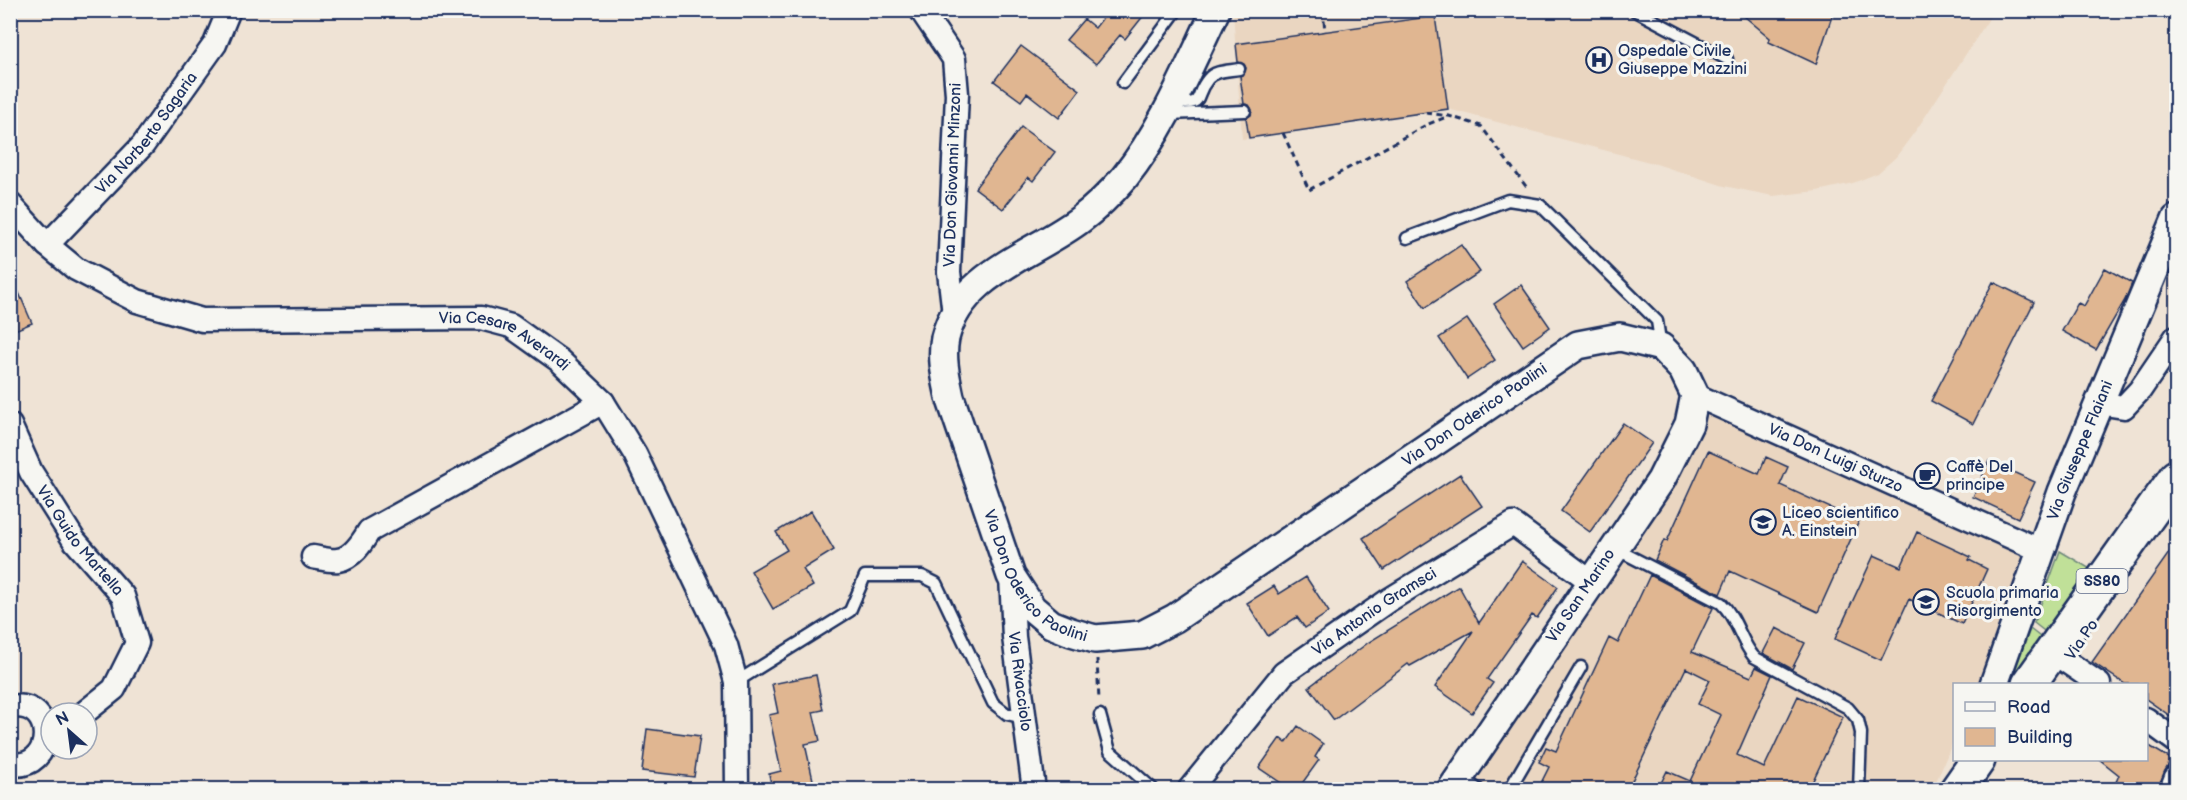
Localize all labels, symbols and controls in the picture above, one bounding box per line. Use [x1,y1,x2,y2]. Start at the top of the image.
place label: Ospedale Civile Giuseppe Mazzini [1618,42,1747,79]
hospital icon: Ospedale Civile Giuseppe Mazzini [1584,45,1614,75]
street label: Via Norberto Sagaria [92,68,201,198]
street label: Via Don Giovanni Minzoni [940,83,966,267]
street label: Via Cesare Averardi [439,308,574,375]
street label: Via Don Oderico Paolini [1399,359,1551,471]
street label: Via Giuseppe Flaiani [2043,378,2117,523]
street label: Via Don Luigi Sturzo [1765,420,1906,497]
place label: Caffè Del principe [1946,458,2013,495]
cafe icon: Caffè Del principe [1912,461,1942,491]
street label: Via Guido Martella [33,482,128,599]
place label: Liceo scientifico A. Einstein [1782,504,1899,541]
street label: Via Don Oderico Paolini [980,507,1090,646]
school or university icon: Liceo scientifico A. Einstein [1748,507,1778,537]
street label: Via San Marino [1543,545,1619,647]
street label: Via Antonio Gramsci [1309,564,1440,660]
road number: SS80 [2076,569,2128,593]
place label: Scuola primaria Risorgimento [1946,584,2059,621]
school or university icon: Scuola primaria Risorgimento [1911,587,1941,617]
street label: Via Po [2061,616,2103,664]
street label: Via Rivacciolo [1004,631,1036,733]
legend [1953,683,2148,761]
text: Road [2007,697,2051,718]
north arrow [39,701,99,761]
text: N [53,708,72,730]
text: Building [2007,727,2073,748]

